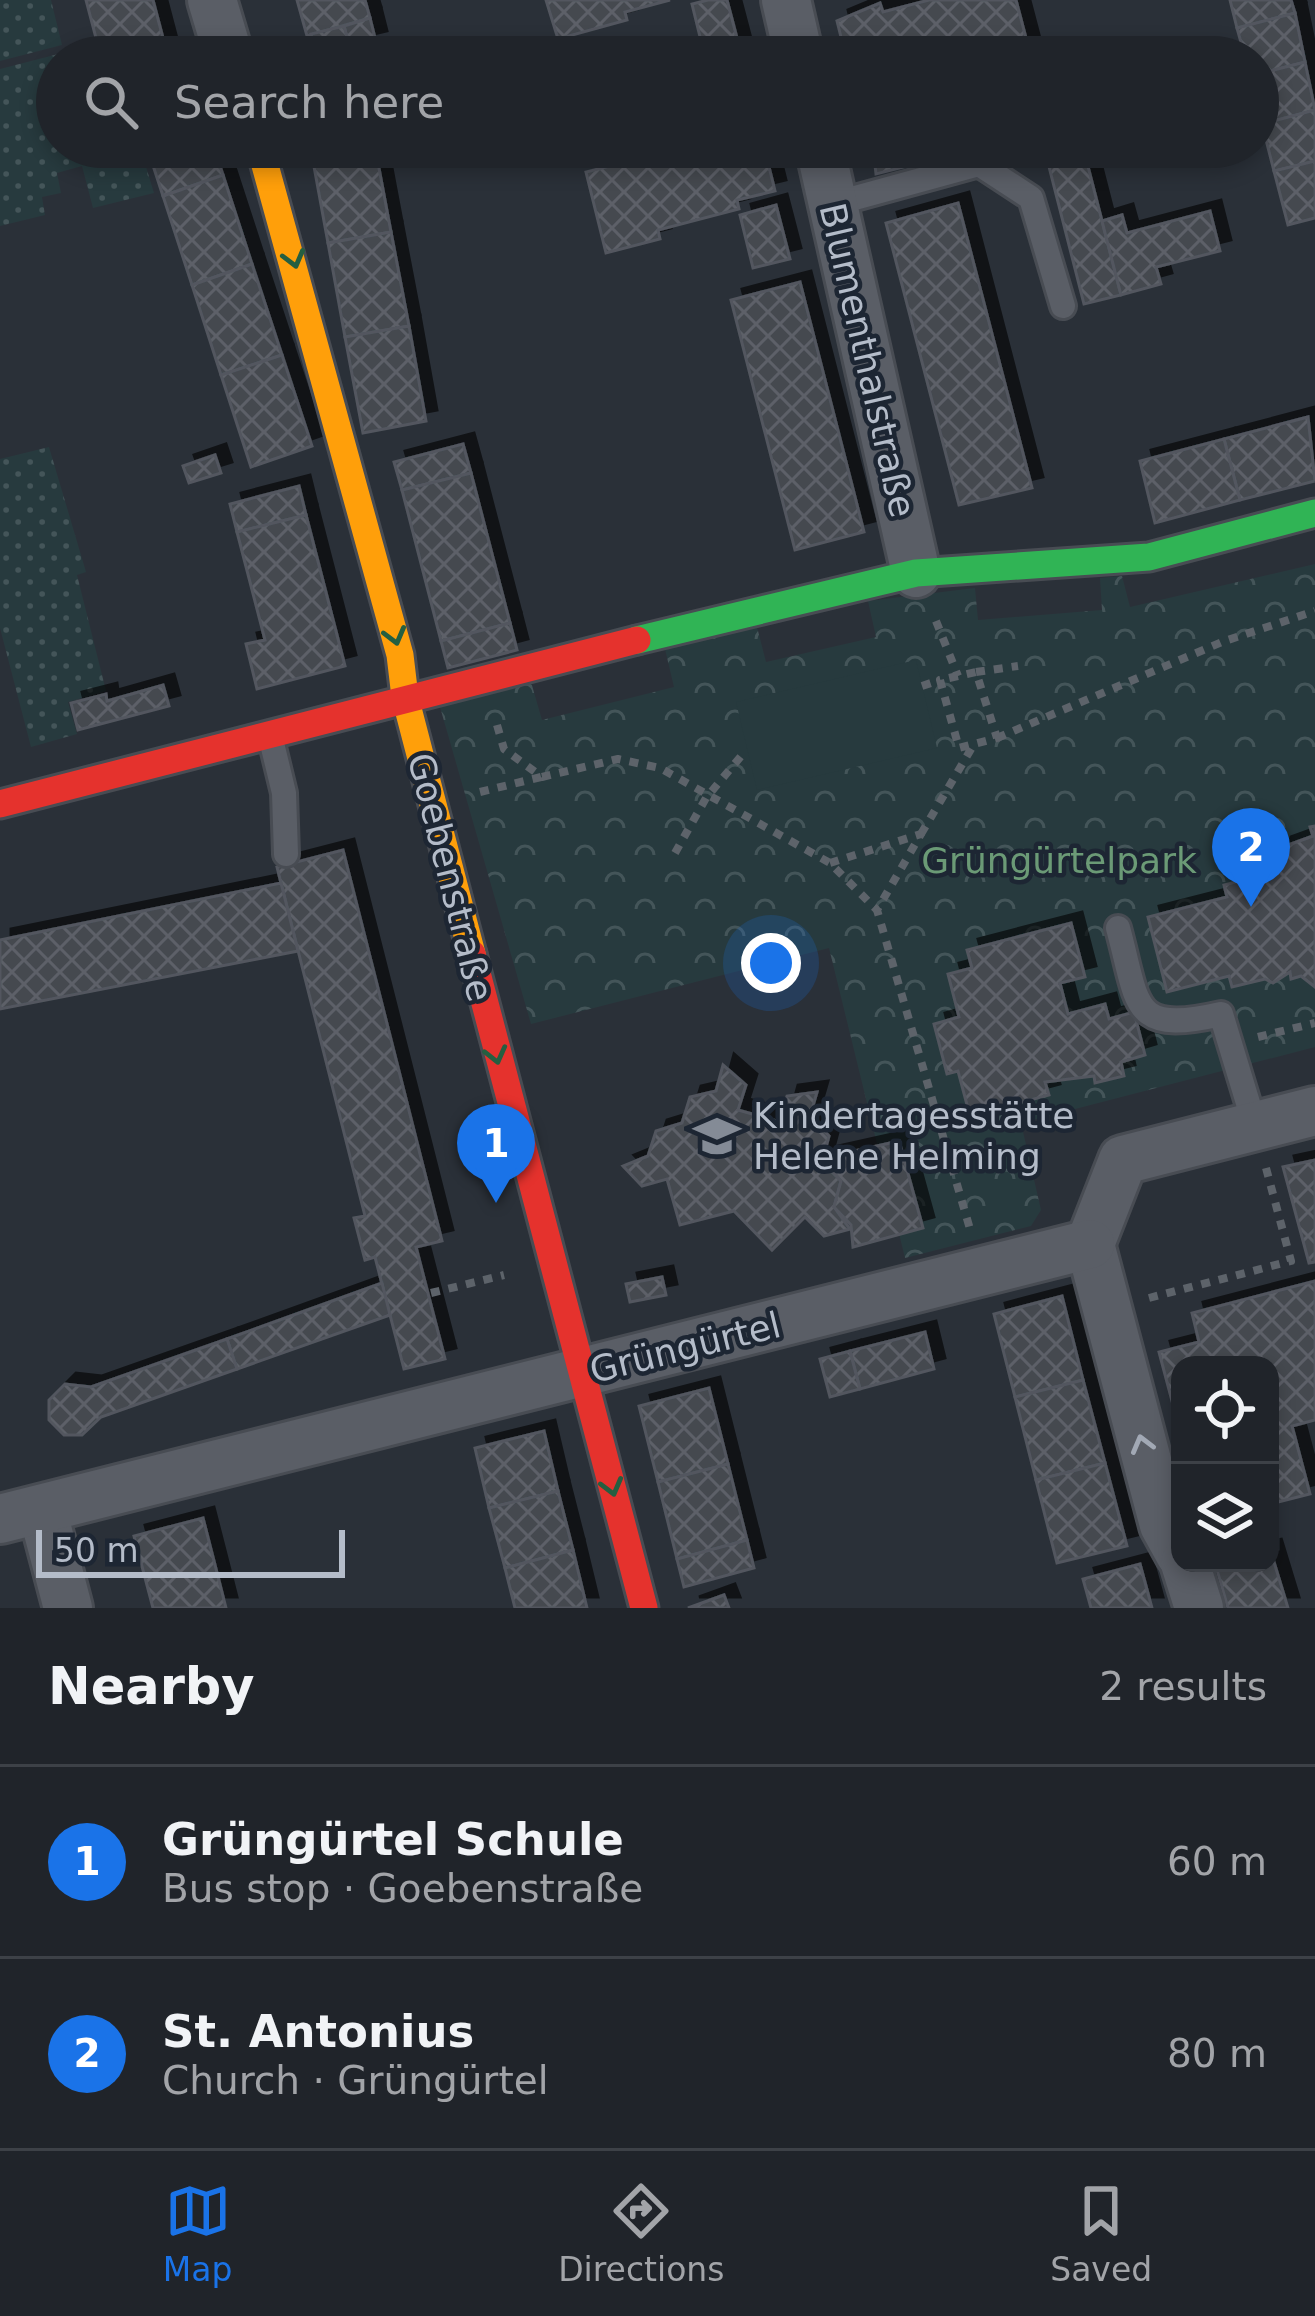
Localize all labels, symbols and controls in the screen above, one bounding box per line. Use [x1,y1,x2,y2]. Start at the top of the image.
search box [36,36,1279,168]
icon: search [78,69,144,135]
text: Search here [174,76,444,129]
street label: Blumenthalstraße [811,199,924,521]
one-way arrow [280,248,305,269]
one-way arrow [381,625,406,645]
street label: Goebenstraße [400,749,501,1006]
pin: 2 [1212,808,1290,907]
park label: Grüngürtelpark [921,840,1197,881]
your location [741,933,801,993]
one-way arrow [482,1044,507,1064]
place label: Kindertagesstätte Helene Helming [753,1095,1074,1177]
pin: 1 [457,1104,535,1203]
school or university icon: Kindertagesstätte Helene Helming [692,1111,742,1161]
street label: Grüngürtel [586,1304,785,1391]
map controls [1171,1356,1279,1572]
button: locate [1171,1356,1279,1464]
one-way arrow [1132,1434,1157,1455]
button: layers [1171,1464,1279,1572]
one-way arrow [597,1476,622,1496]
scale bar [36,1524,345,1577]
text: 50 m [54,1531,139,1570]
text: Nearby [48,1657,255,1716]
text: 2 results [1099,1664,1267,1709]
text: Grüngürtel Schule [162,1813,624,1866]
text: 1 [73,1839,101,1884]
text: 60 m [1167,1839,1267,1884]
text: Bus stop · Goebenstraße [162,1866,643,1911]
text: St. Antonius [162,2005,474,2058]
text: 2 [73,2031,101,2076]
text: 80 m [1167,2031,1267,2076]
text: Church · Grüngürtel [162,2058,549,2103]
tab: Map [163,2178,233,2289]
tab: Directions [558,2178,724,2289]
tab: Saved [1050,2178,1152,2289]

